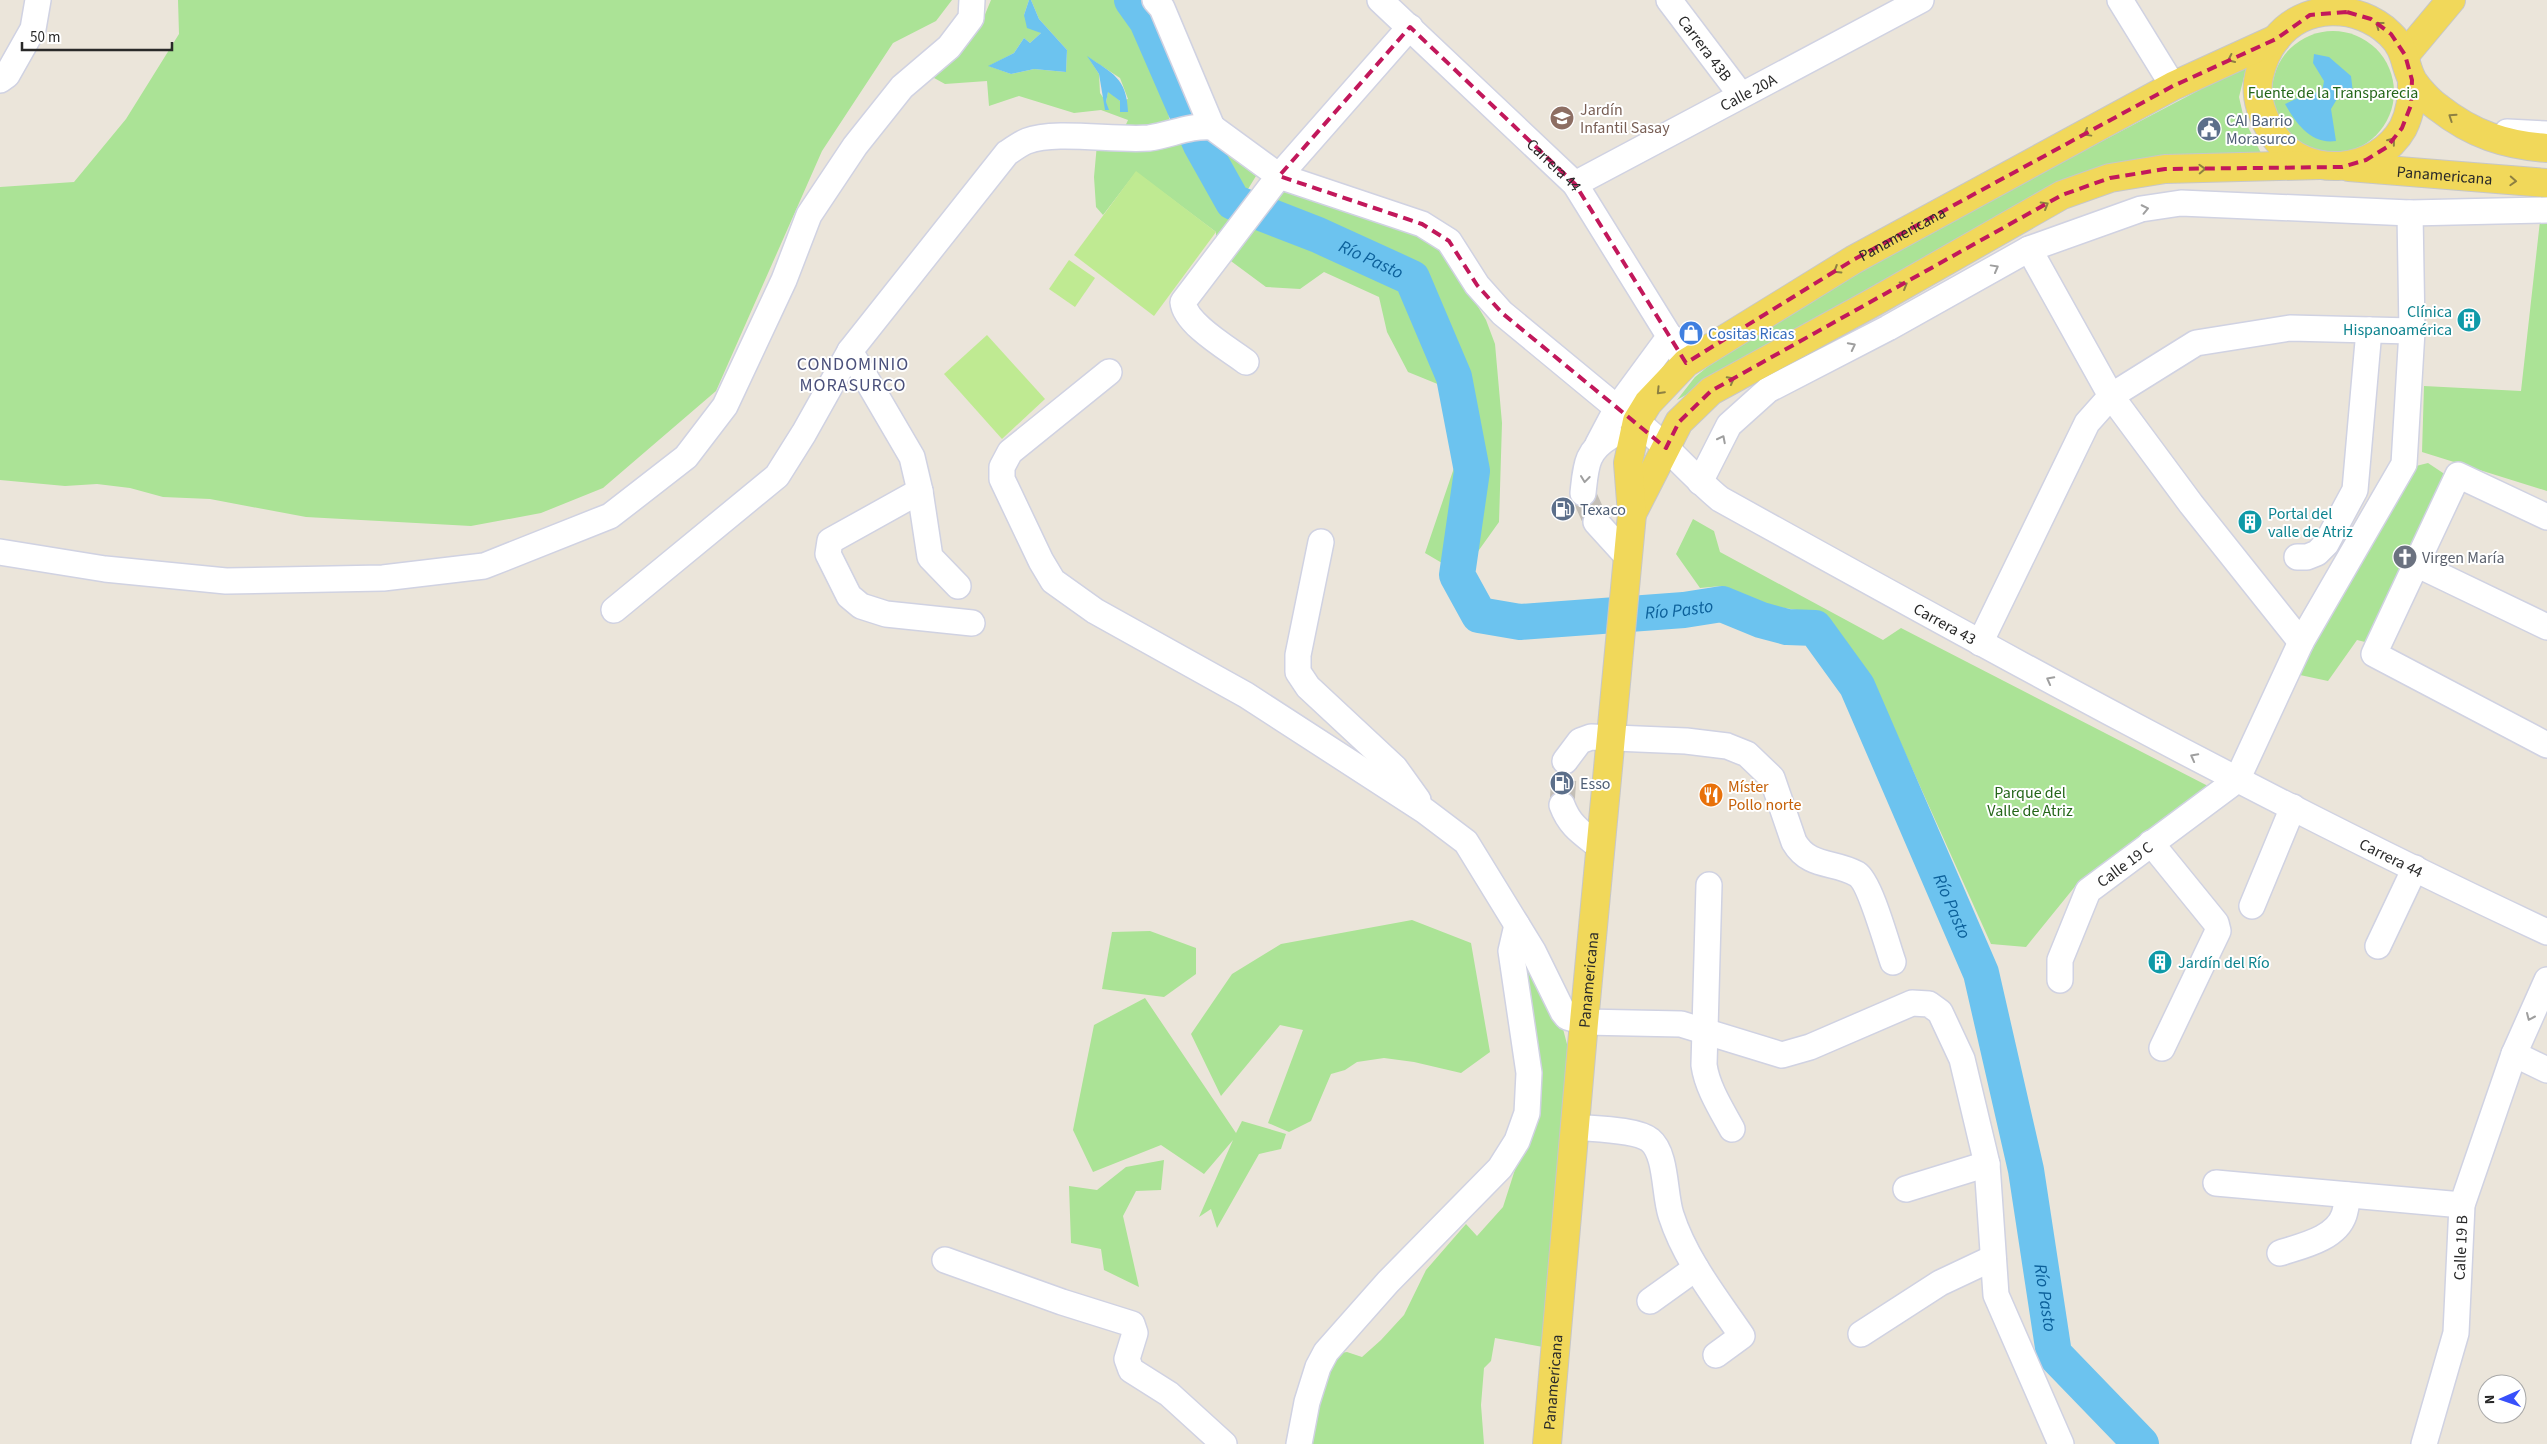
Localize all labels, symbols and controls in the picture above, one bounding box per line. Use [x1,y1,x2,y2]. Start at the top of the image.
street label: Carrera 43B [1672,11,1737,86]
scale bar [22,20,172,52]
one-way arrow [2375,22,2385,31]
text: 50 m [30,27,60,48]
one-way arrow [2227,53,2236,64]
street label: Calle 20A [1716,69,1781,117]
park label: Fuente de la Transparecia [2248,82,2418,104]
place label: Jardín Infantil Sasay [1580,99,1670,139]
school or university icon: Jardín Infantil Sasay [1549,105,1575,131]
place label: CAI Barrio Morasurco [2226,110,2296,150]
one-way arrow [2449,114,2458,124]
public building icon: CAI Barrio Morasurco [2196,116,2222,142]
one-way arrow [2083,127,2092,137]
street label: Carrera 44 [1521,134,1587,196]
one-way arrow [2386,138,2394,147]
street label: Panamericana [2396,161,2493,191]
one-way arrow [2198,163,2206,174]
one-way arrow [2509,175,2517,186]
one-way arrow [2040,201,2049,211]
street label: Panamericana [1855,202,1950,267]
one-way arrow [2141,204,2150,215]
water label: Río Pasto [1335,234,1407,285]
one-way arrow [1833,264,1842,274]
one-way arrow [1989,264,1998,274]
one-way arrow [1899,281,1908,291]
place label: Clínica Hispanoamérica [2343,301,2452,341]
building icon: Clínica Hispanoamérica [2456,307,2482,333]
shop icon: Cositas Ricas [1678,320,1704,346]
place label: Cositas Ricas [1708,323,1795,345]
one-way arrow [1847,342,1856,352]
district label: CONDOMINIO MORASURCO [797,352,909,398]
one-way arrow [1725,376,1734,386]
one-way arrow [1657,385,1666,394]
one-way arrow [1716,435,1726,444]
one-way arrow [1580,475,1591,483]
fuel station icon: Texaco [1550,496,1576,522]
place label: Texaco [1580,499,1626,521]
place label: Portal del valle de Atriz [2268,503,2353,543]
building icon: Portal del valle de Atriz [2237,509,2263,535]
church icon: Virgen María [2392,544,2418,570]
place label: Virgen María [2422,547,2505,569]
water label: Río Pasto [1644,594,1715,626]
street label: Carrera 43 [1909,598,1980,650]
one-way arrow [2047,676,2056,686]
one-way arrow [2190,753,2199,763]
fuel station icon: Esso [1549,770,1575,796]
place label: Esso [1580,773,1611,795]
place label: Míster Pollo norte [1728,776,1802,816]
restaurant icon: Míster Pollo norte [1698,782,1724,808]
park label: Parque del Valle de Atriz [1987,782,2073,822]
street label: Carrera 44 [2355,833,2427,883]
street label: Calle 19 C [2093,836,2158,893]
water label: Río Pasto [1927,870,1977,943]
street label: Panamericana [1574,931,1604,1029]
building icon: Jardín del Río [2147,949,2173,975]
place label: Jardín del Río [2178,952,2270,974]
one-way arrow [2526,1012,2537,1021]
street label: Calle 19 B [2448,1215,2474,1281]
water label: Río Pasto [2027,1262,2062,1334]
street label: Panamericana [1538,1334,1569,1431]
north arrow [2477,1374,2527,1424]
text: N [2480,1394,2500,1404]

